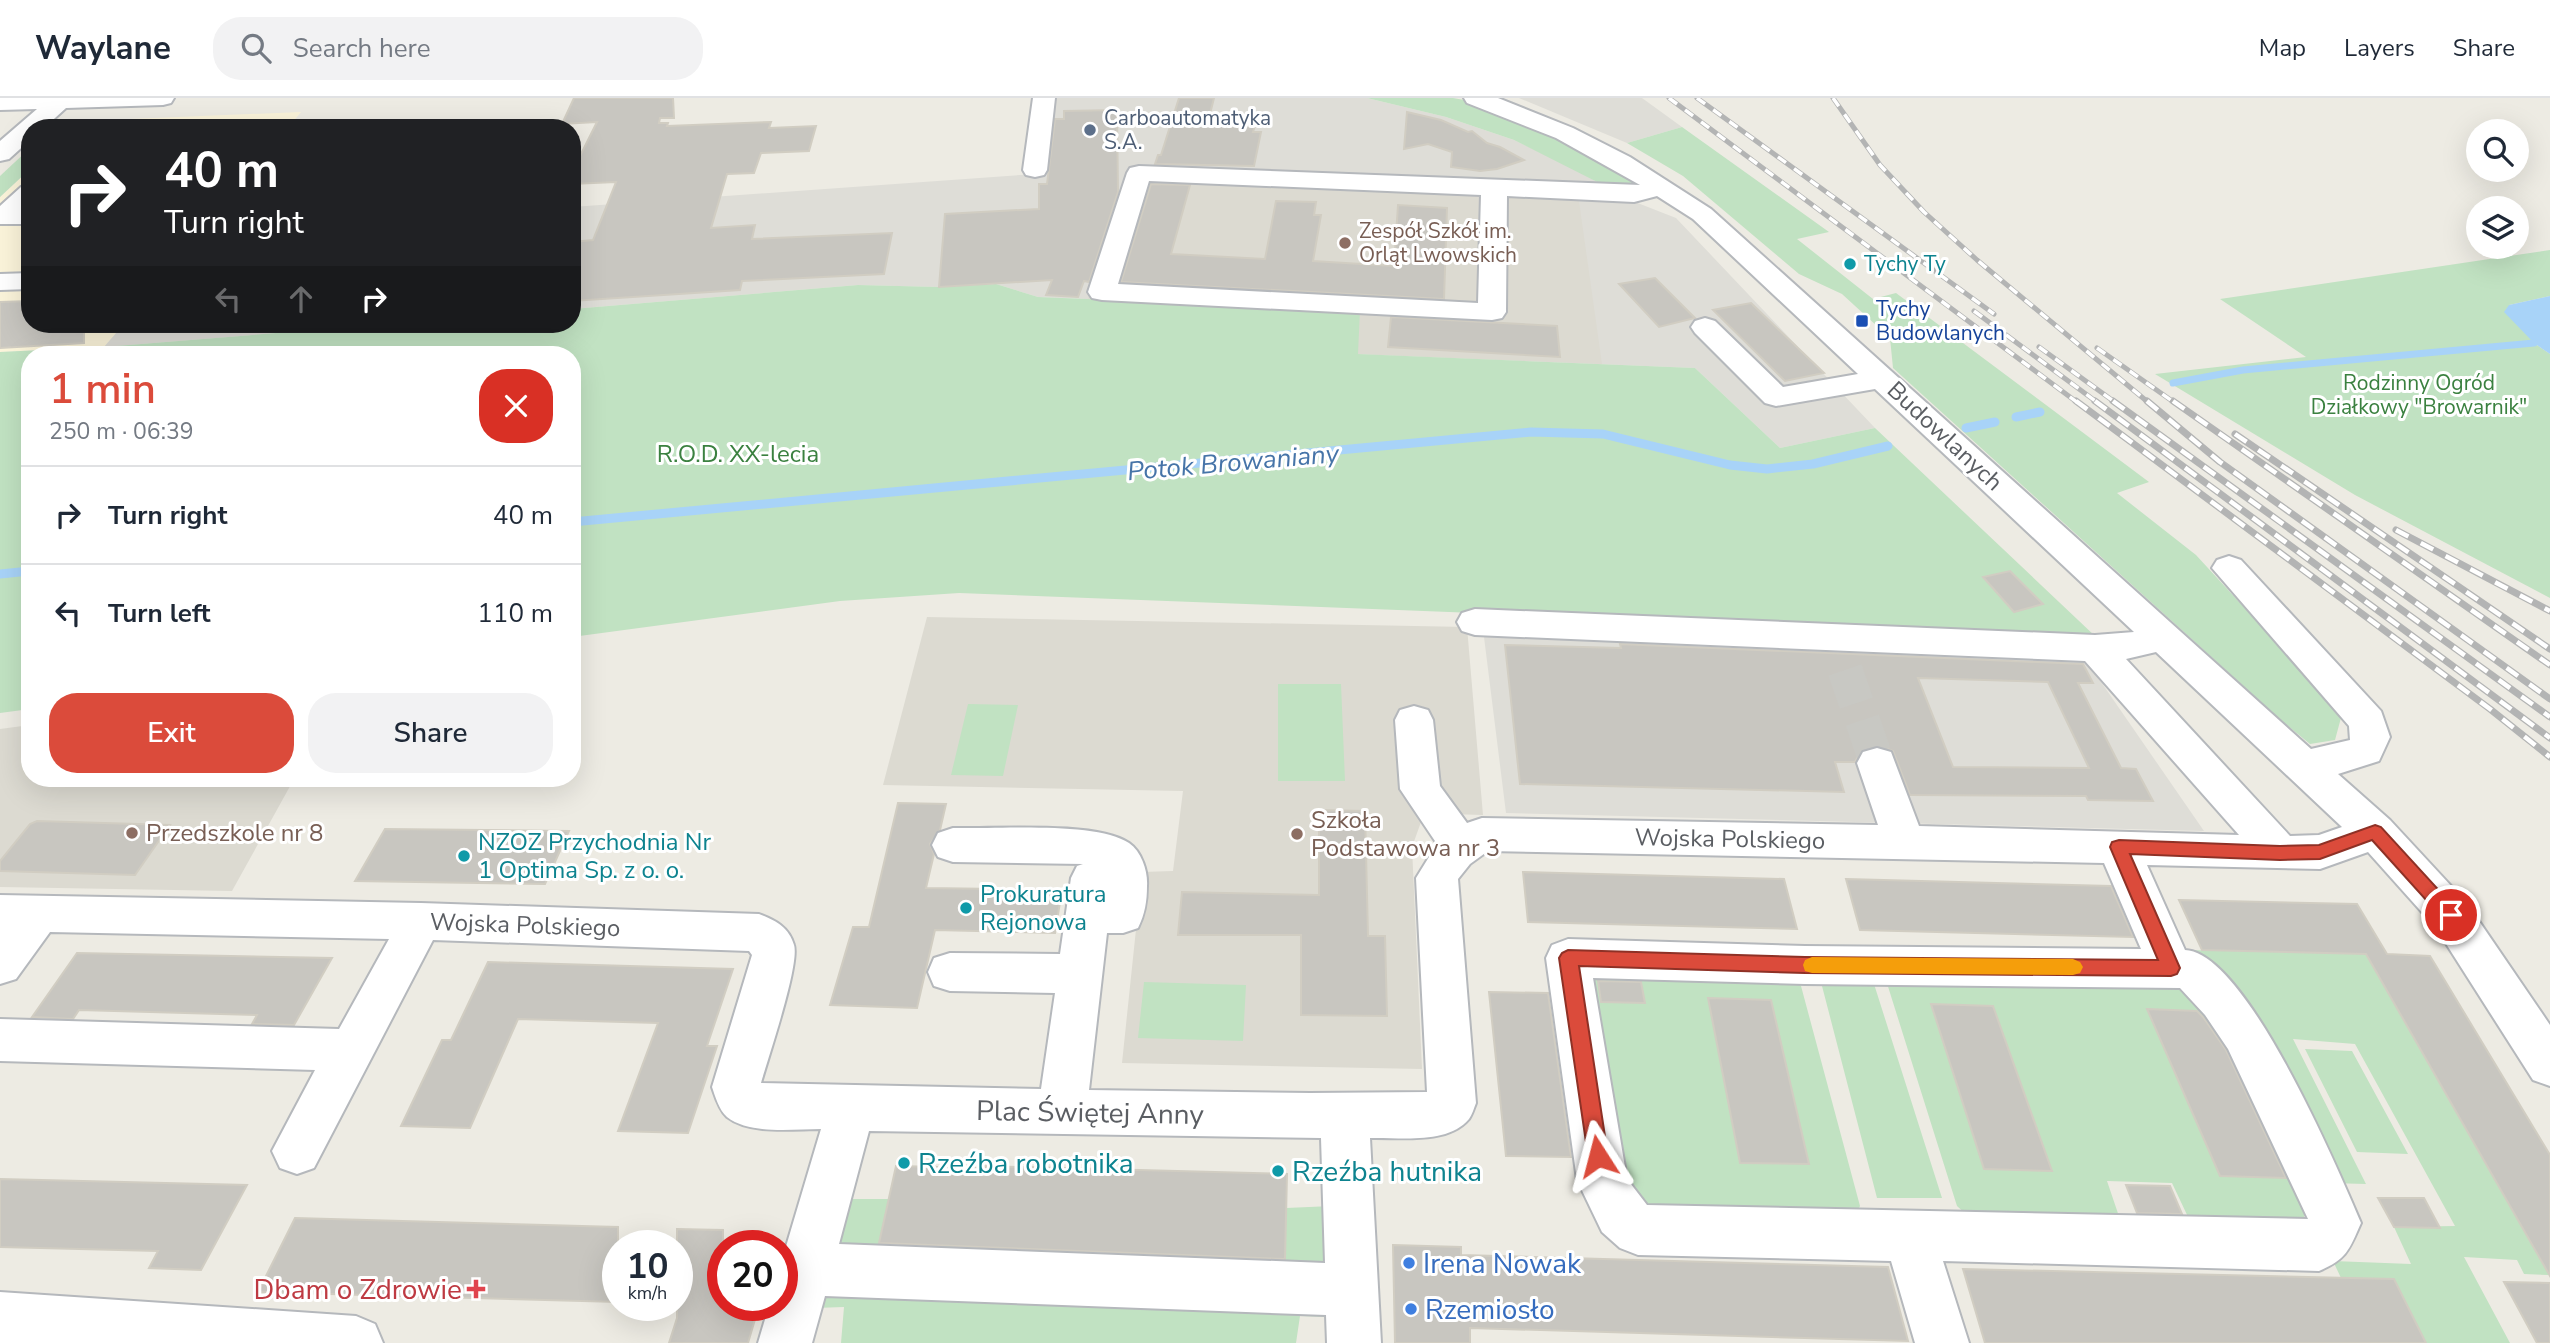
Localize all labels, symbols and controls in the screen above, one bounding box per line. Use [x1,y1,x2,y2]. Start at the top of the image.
search box [213,17,703,80]
text: Waylane [35,26,171,71]
icon: search [237,29,275,67]
text: Search here [293,31,431,66]
text: Map [2259,32,2306,64]
text: Layers [2344,32,2415,64]
text: Share [2453,32,2515,64]
place label: Carboautomatyka S.A. [1104,104,1271,156]
map controls [2466,119,2529,259]
button: search [2466,119,2529,182]
marker: Carboautomatyka S.A. [1082,122,1098,138]
text: 40 m [164,137,279,204]
icon: right [49,147,140,238]
button: layers [2466,196,2529,259]
text: Turn right [164,201,304,244]
place label: Zespół Szkół im. Orląt Lwowskich [1359,217,1517,269]
marker: Zespół Szkół im. Orląt Lwowskich [1337,235,1353,251]
place label: Tychy Ty [1864,250,1946,278]
marker: Tychy Ty [1842,256,1858,272]
icon: left [209,280,247,318]
icon: ahead [282,280,320,318]
icon: right [355,280,393,318]
place label: Tychy Budowlanych [1876,295,2005,347]
marker: Tychy Budowlanych [1854,313,1870,329]
text: 1 min [49,361,156,418]
button: close [479,369,553,443]
park label: Rodzinny Ogród Działkowy "Browarnik" [2311,369,2527,421]
street label: Budowlanych [1880,374,2010,498]
text: 250 m · 06:39 [49,416,194,447]
water label: Potok Browaniany [1126,436,1342,489]
park label: R.O.D. XX-lecia [657,438,819,470]
icon: right [49,496,87,534]
text: Turn right [108,498,227,533]
text: 40 m [493,498,553,533]
icon: left [49,594,87,632]
text: Turn left [108,596,211,631]
text: 110 m [477,596,553,631]
button: Exit [49,693,294,773]
button: Share [308,693,553,773]
place label: Szkoła Podstawowa nr 3 [1311,804,1500,864]
place label: Przedszkole nr 8 [146,817,324,849]
street label: Wojska Polskiego [1634,821,1826,857]
marker: Przedszkole nr 8 [124,825,140,841]
place label: NZOZ Przychodnia Nr 1 Optima Sp. z o. o. [478,826,712,886]
marker: Szkoła Podstawowa nr 3 [1289,826,1305,842]
marker: NZOZ Przychodnia Nr 1 Optima Sp. z o. o. [456,848,472,864]
place label: Prokuratura Rejonowa [980,878,1106,938]
pin [2421,885,2481,945]
icon: arrive [2432,896,2470,934]
marker: Prokuratura Rejonowa [958,900,974,916]
street label: Wojska Polskiego [429,906,621,944]
street label: Plac Świętej Anny [976,1092,1205,1134]
position arrow [1561,1119,1635,1193]
place label: Rzeźba robotnika [918,1145,1134,1183]
place label: Rzeźba hutnika [1292,1153,1482,1191]
marker: Rzeźba robotnika [896,1155,912,1171]
marker: Rzeźba hutnika [1270,1163,1286,1179]
speed limit sign: 20 [707,1230,798,1321]
text: 10 [626,1243,669,1290]
place label: Irena Nowak [1423,1245,1582,1283]
marker: Irena Nowak [1401,1255,1417,1271]
place label: Dbam o Zdrowie [254,1271,462,1309]
marker: Dbam o Zdrowie [468,1281,484,1297]
text: km/h [628,1281,667,1305]
place label: Rzemiosło [1425,1291,1554,1329]
marker: Rzemiosło [1403,1301,1419,1317]

